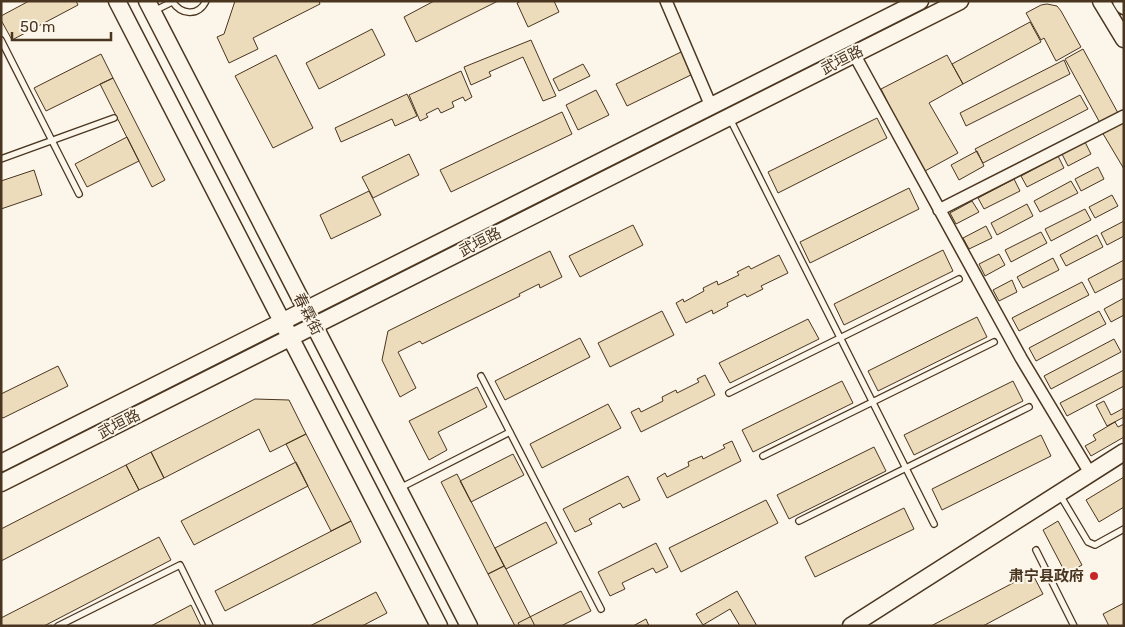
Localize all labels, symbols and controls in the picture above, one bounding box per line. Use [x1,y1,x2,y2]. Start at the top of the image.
scale bar [12,10,111,42]
text: 50 m [20,18,55,36]
street label: 武垣路 [818,42,866,78]
street label: 武垣路 [456,224,504,260]
street label: 春霖街 [290,290,326,338]
street label: 武垣路 [95,406,143,442]
place label: 肃宁县政府 [1009,567,1084,585]
marker: 肃宁县政府 [1088,570,1100,582]

